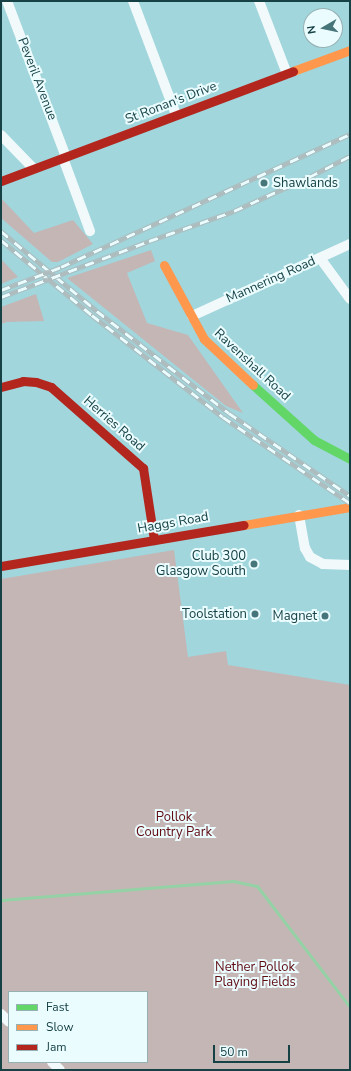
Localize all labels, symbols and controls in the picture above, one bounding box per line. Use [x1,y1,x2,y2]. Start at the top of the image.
north arrow [303,8,343,48]
text: N [304,25,320,35]
street label: Peveril Avenue [14,35,60,123]
street label: St Ronan's Drive [123,78,219,128]
place label: Shawlands [273,175,338,191]
marker: Shawlands [258,177,270,189]
street label: Mannering Road [224,253,318,307]
street label: Ravenshall Road [211,326,293,404]
street label: Herries Road [80,393,148,455]
street label: Haggs Road [136,509,210,537]
place label: Club 300 Glasgow South [156,549,246,580]
marker: Club 300 Glasgow South [249,559,259,569]
place label: Toolstation [182,606,247,622]
place label: Magnet [273,608,317,624]
marker: Toolstation [250,609,260,619]
marker: Magnet [320,611,330,621]
park label: Pollok Country Park [136,810,212,841]
park label: Nether Pollok Playing Fields [214,960,296,991]
legend [8,991,148,1063]
text: Fast [46,999,69,1015]
text: Slow [46,1019,74,1035]
scale bar [215,1037,292,1063]
text: Jam [46,1039,67,1055]
text: 50 m [220,1044,248,1060]

